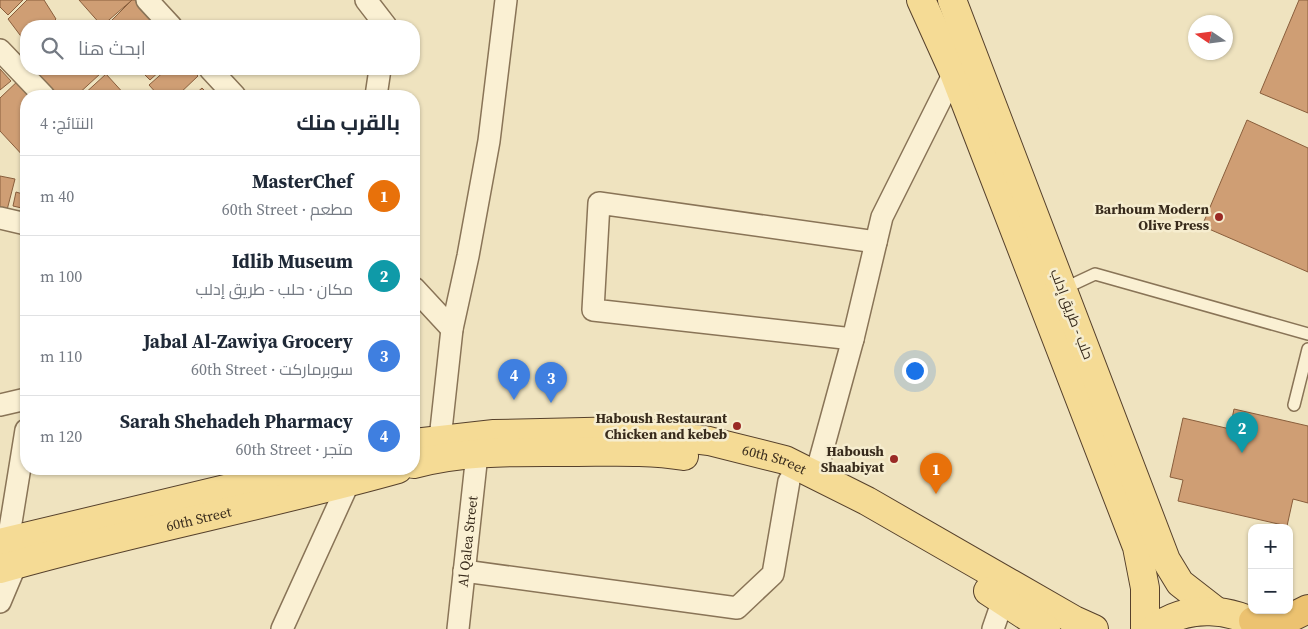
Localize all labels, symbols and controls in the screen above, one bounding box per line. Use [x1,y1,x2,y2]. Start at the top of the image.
north arrow [1188,15,1233,60]
search box [20,20,420,75]
icon: search [38,34,66,62]
text: ابحث هنا [78,35,146,61]
text: بالقرب منك [296,108,400,137]
text: النتائج: 4 [40,112,94,134]
text: MasterChef [252,168,353,194]
text: 40 m [40,185,74,207]
text: 1 [380,185,388,207]
text: مطعم · 60th Street [222,198,353,220]
place label: Barhoum Modern Olive Press [1095,199,1210,235]
marker: Barhoum Modern Olive Press [1213,211,1225,223]
text: Idlib Museum [232,248,353,274]
text: 100 m [40,265,82,287]
text: 2 [380,265,388,287]
street label: حلب - طريق إدلب [1046,266,1098,362]
text: مكان · حلب - طريق إدلب [195,278,353,300]
text: Jabal Al-Zawiya Grocery [143,328,353,354]
text: 110 m [40,345,82,367]
text: 3 [380,345,388,367]
text: سوبرماركت · 60th Street [191,358,353,380]
your location [902,358,928,384]
pin: 4 [498,359,530,400]
pin: 3 [535,362,567,403]
text: Sarah Shehadeh Pharmacy [120,408,353,434]
place label: Haboush Restaurant Chicken and kebeb [595,408,728,444]
pin: 2 [1226,412,1258,453]
marker: Haboush Restaurant Chicken and kebeb [731,420,743,432]
text: 120 m [40,425,82,447]
text: 4 [380,425,388,447]
text: متجر · 60th Street [235,438,353,460]
street label: 60th Street [740,440,810,479]
place label: Haboush Shaabiyat [821,441,885,477]
marker: Haboush Shaabiyat [888,453,900,465]
pin: 1 [920,453,952,494]
street label: Al Qalea Street [453,494,482,588]
street label: 60th Street [164,501,234,536]
map controls [1248,524,1293,614]
button: + [1248,524,1293,569]
button: − [1248,569,1293,614]

